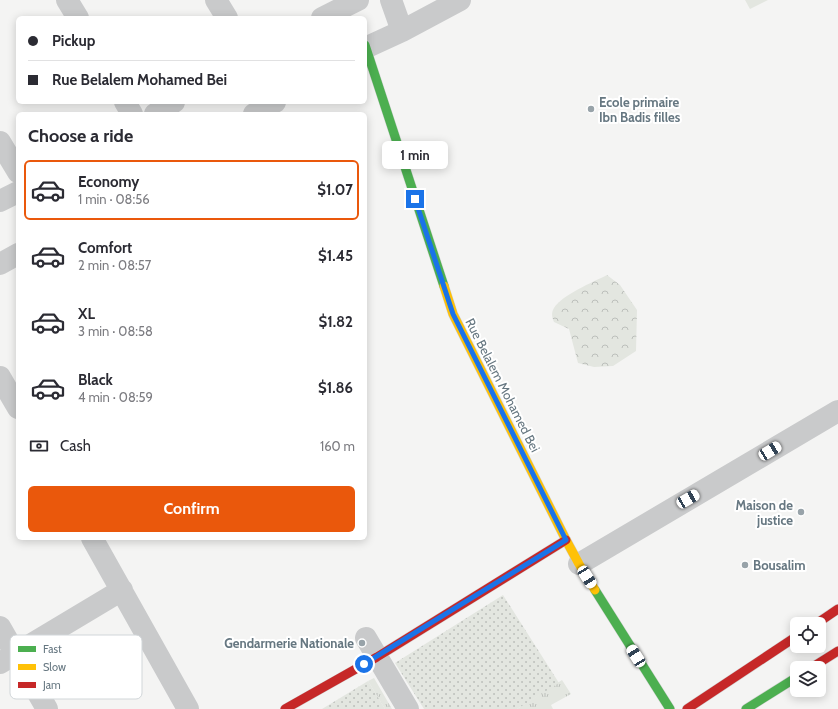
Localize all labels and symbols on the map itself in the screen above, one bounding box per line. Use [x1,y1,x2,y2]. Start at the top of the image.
place label: Ecole primaire Ibn Badis filles [599,94,681,125]
marker: Ecole primaire Ibn Badis filles [586,104,596,114]
callout: 1 min [382,141,448,169]
route end [406,190,424,208]
street label: Rue Belalem Mohamed Bei [462,315,544,455]
car [757,440,783,462]
car [675,488,701,510]
place label: Maison de justice [736,497,793,528]
marker: Maison de justice [796,507,806,517]
place label: Bousalim [753,557,806,573]
marker: Bousalim [740,560,750,570]
car [576,564,598,590]
legend [10,635,142,699]
place label: Gendarmerie Nationale [224,635,354,651]
marker: Gendarmerie Nationale [357,638,367,648]
text: Fast [43,642,62,656]
car [625,643,647,669]
route start [355,655,373,673]
text: Slow [43,660,66,674]
text: Jam [42,678,61,692]

